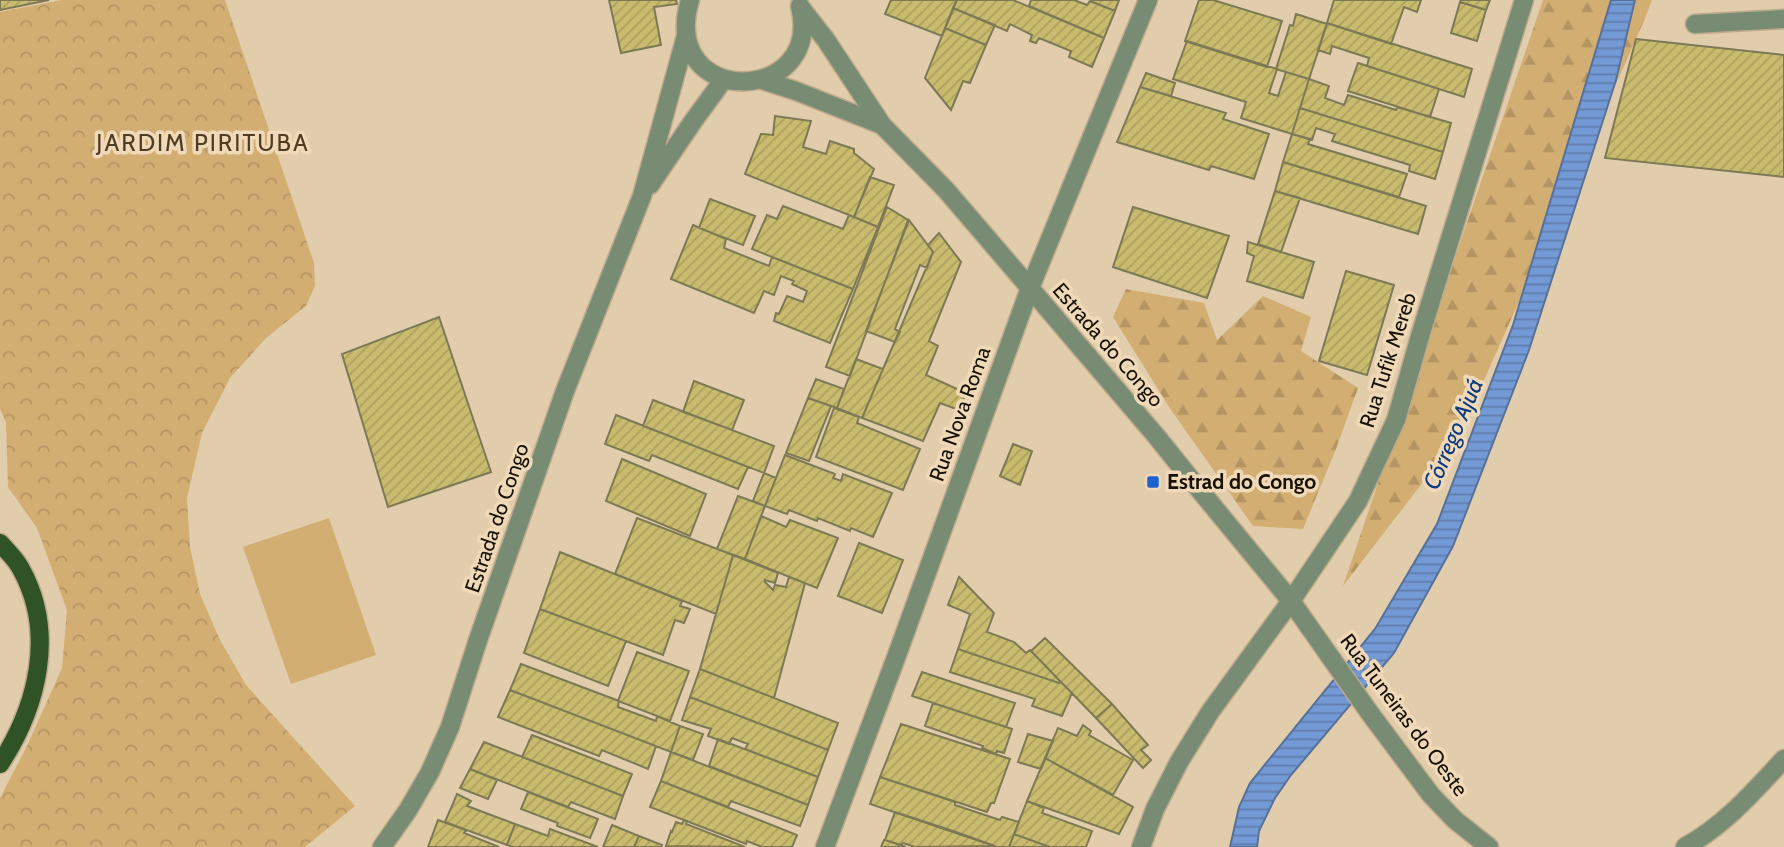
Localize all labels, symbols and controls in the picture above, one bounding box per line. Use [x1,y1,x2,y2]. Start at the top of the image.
district label: JARDIM PIRITUBA [95,128,310,157]
street label: Estrada do Congo [1048,278,1169,412]
street label: Rua Tufik Mereb [1354,289,1421,430]
street label: Rua Nova Roma [924,343,995,485]
water label: Córrego Ajuá [1417,374,1489,494]
street label: Estrada do Congo [459,440,534,596]
place label: Estrad do Congo [1167,469,1316,494]
marker: Estrad do Congo [1145,474,1161,490]
street label: Rua Tuneiras do Oeste [1335,629,1474,801]

